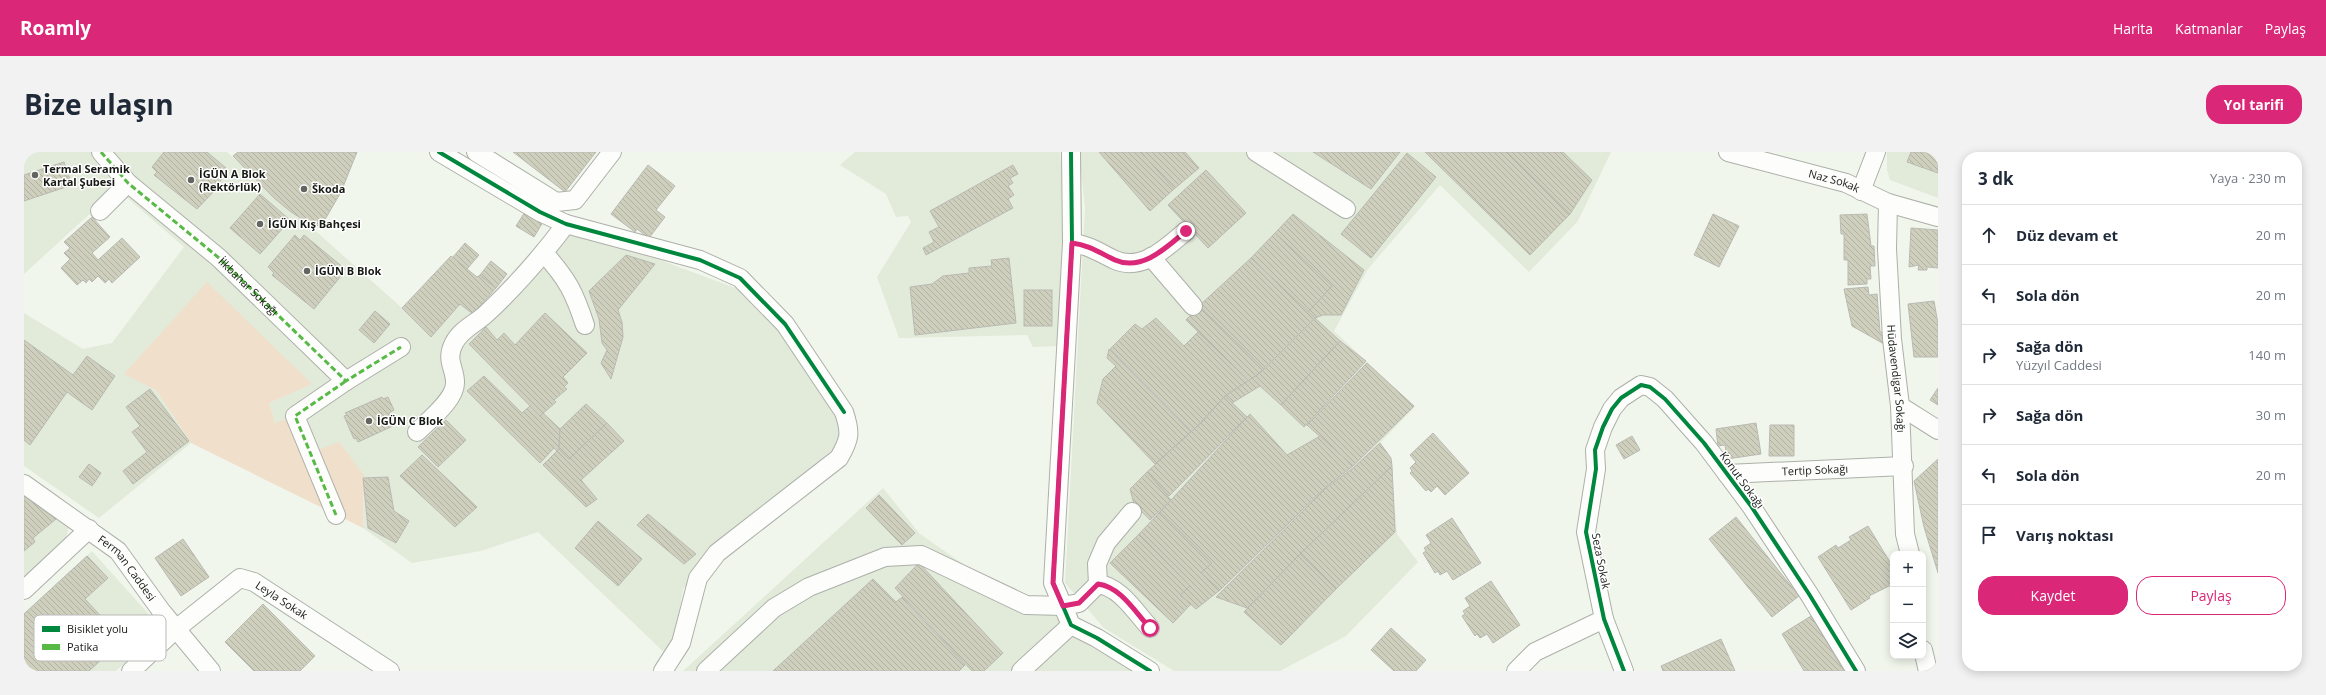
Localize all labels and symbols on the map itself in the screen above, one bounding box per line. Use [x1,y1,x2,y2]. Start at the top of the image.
place label: Termal Seramik Kartal Şubesi [43,161,130,189]
place label: İGÜN A Blok (Rektörlük) [199,166,266,194]
street label: Naz Sokak [1807,166,1863,196]
marker: Termal Seramik Kartal Şubesi [30,170,40,180]
marker: İGÜN A Blok (Rektörlük) [186,175,196,185]
place label: Škoda [312,181,345,196]
marker: Škoda [299,184,309,194]
place label: İGÜN Kış Bahçesi [268,216,361,231]
marker: İGÜN Kış Bahçesi [255,219,265,229]
route end [1177,222,1195,240]
street label: İlkbahar Sokağı [216,254,282,319]
place label: İGÜN B Blok [315,263,382,278]
marker: İGÜN B Blok [302,266,312,276]
street label: Hüdavendigar Sokağı [1884,324,1909,433]
place label: İGÜN C Blok [377,413,443,428]
marker: İGÜN C Blok [364,416,374,426]
street label: Konut Sokağı [1717,448,1768,511]
street label: Tertip Sokağı [1781,461,1848,479]
street label: Ferman Caddesi [95,531,160,604]
street label: Seza Sokak [1589,532,1614,590]
street label: Leyla Sokak [253,577,311,622]
legend [34,615,166,661]
route start [1141,619,1159,637]
text: Bisiklet yolu [67,621,128,636]
text: Patika [67,639,98,654]

